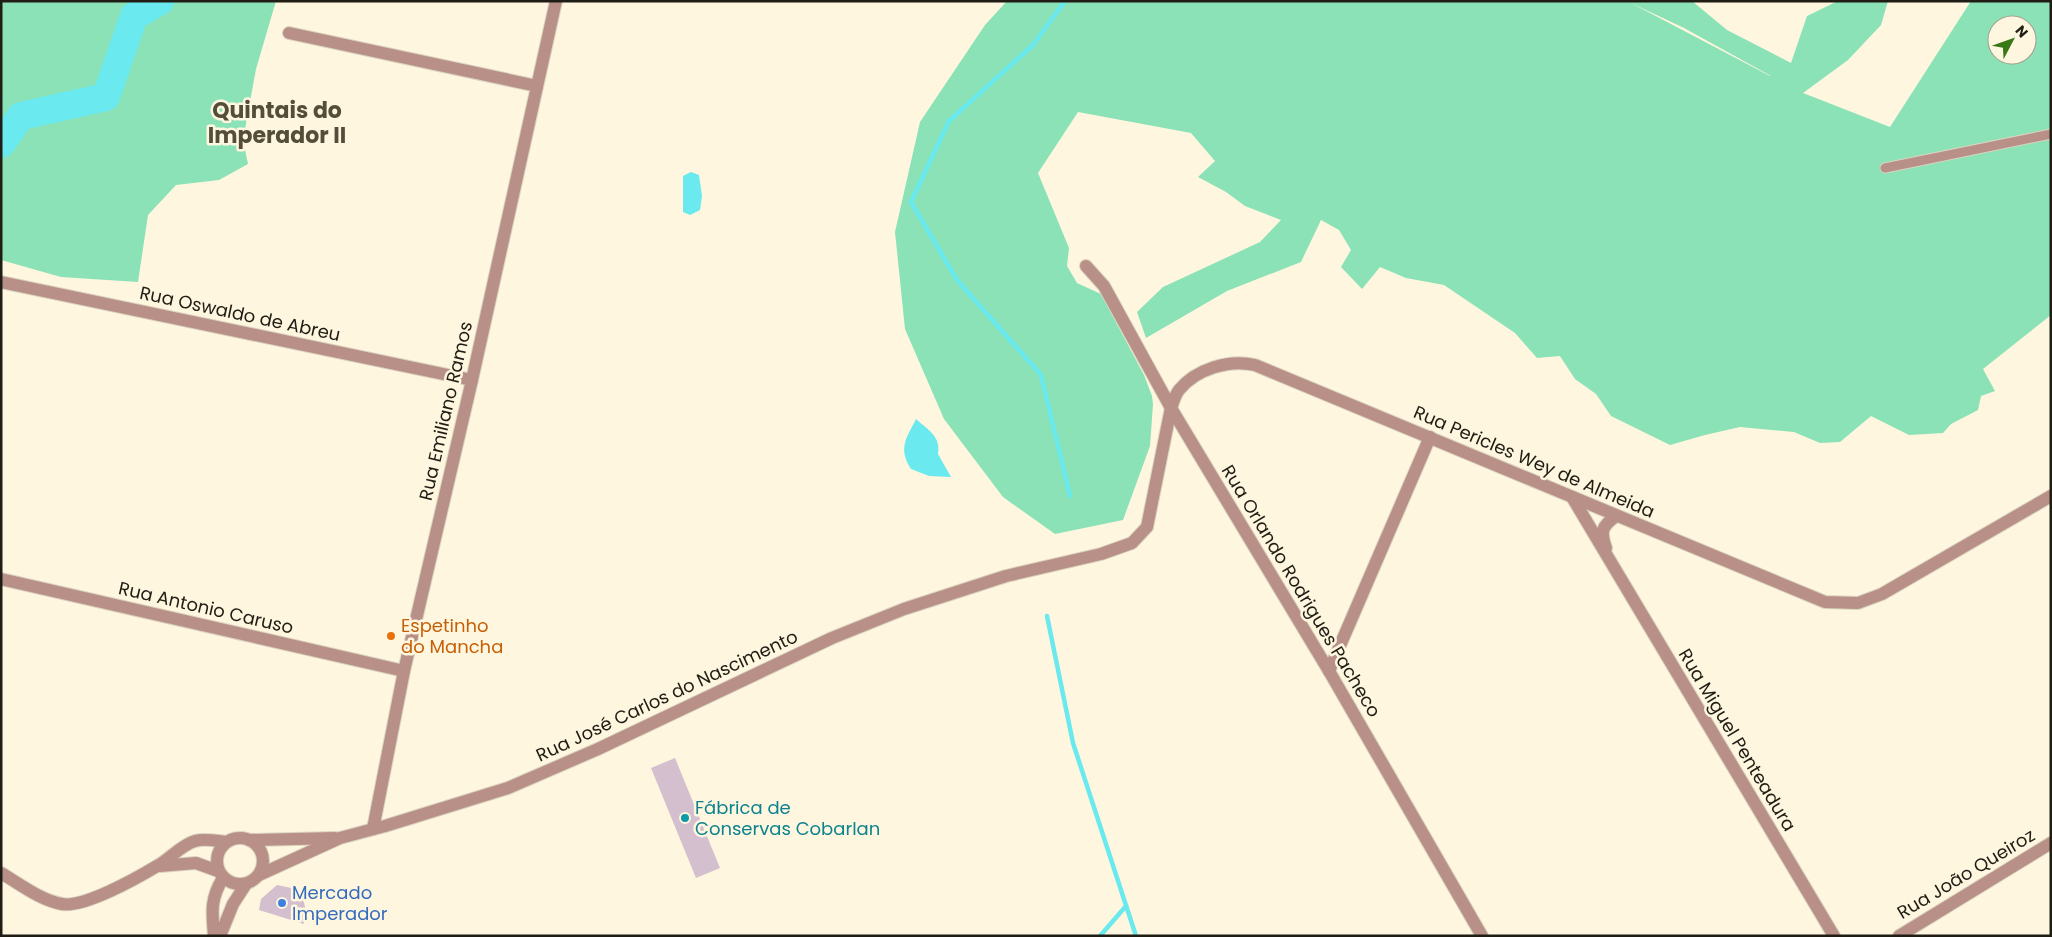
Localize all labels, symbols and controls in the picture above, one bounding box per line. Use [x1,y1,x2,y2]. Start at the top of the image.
north arrow [1987,15,2037,65]
text: N [2011,21,2033,42]
district label: Quintais do Imperador II [208,95,346,151]
street label: Rua Oswaldo de Abreu [137,280,343,347]
street label: Rua Emiliano Ramos [413,319,478,503]
street label: Rua Pericles Wey de Almeida [1410,399,1659,524]
street label: Rua Orlando Rodrigues Pacheco [1216,460,1387,722]
street label: Rua Antonio Caruso [116,575,296,640]
place label: Espetinho do Mancha [401,613,503,659]
street label: Rua José Carlos do Nascimento [532,624,802,767]
marker: Espetinho do Mancha [385,630,397,642]
street label: Rua Miguel Penteadura [1673,644,1802,836]
place label: Fábrica de Conservas Cobarlan [695,795,880,841]
marker: Fábrica de Conservas Cobarlan [679,812,691,824]
street label: Rua João Queiroz [1892,822,2039,925]
place label: Mercado Imperador [292,880,388,926]
marker: Mercado Imperador [276,897,288,909]

